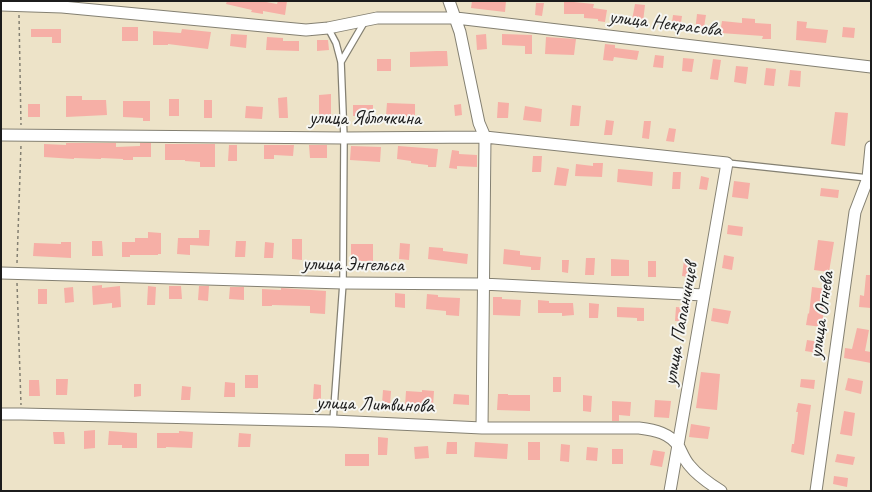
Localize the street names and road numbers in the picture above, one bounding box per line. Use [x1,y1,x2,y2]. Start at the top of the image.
street label: улица Некрасова [607,5,723,43]
street label: улица Яблочкина [309,107,421,131]
street label: улица Энгельса [302,252,404,278]
street label: улица Папанинцев [658,261,704,387]
street label: улица Огнева [804,270,840,360]
street label: улица Литвинова [316,391,434,419]

